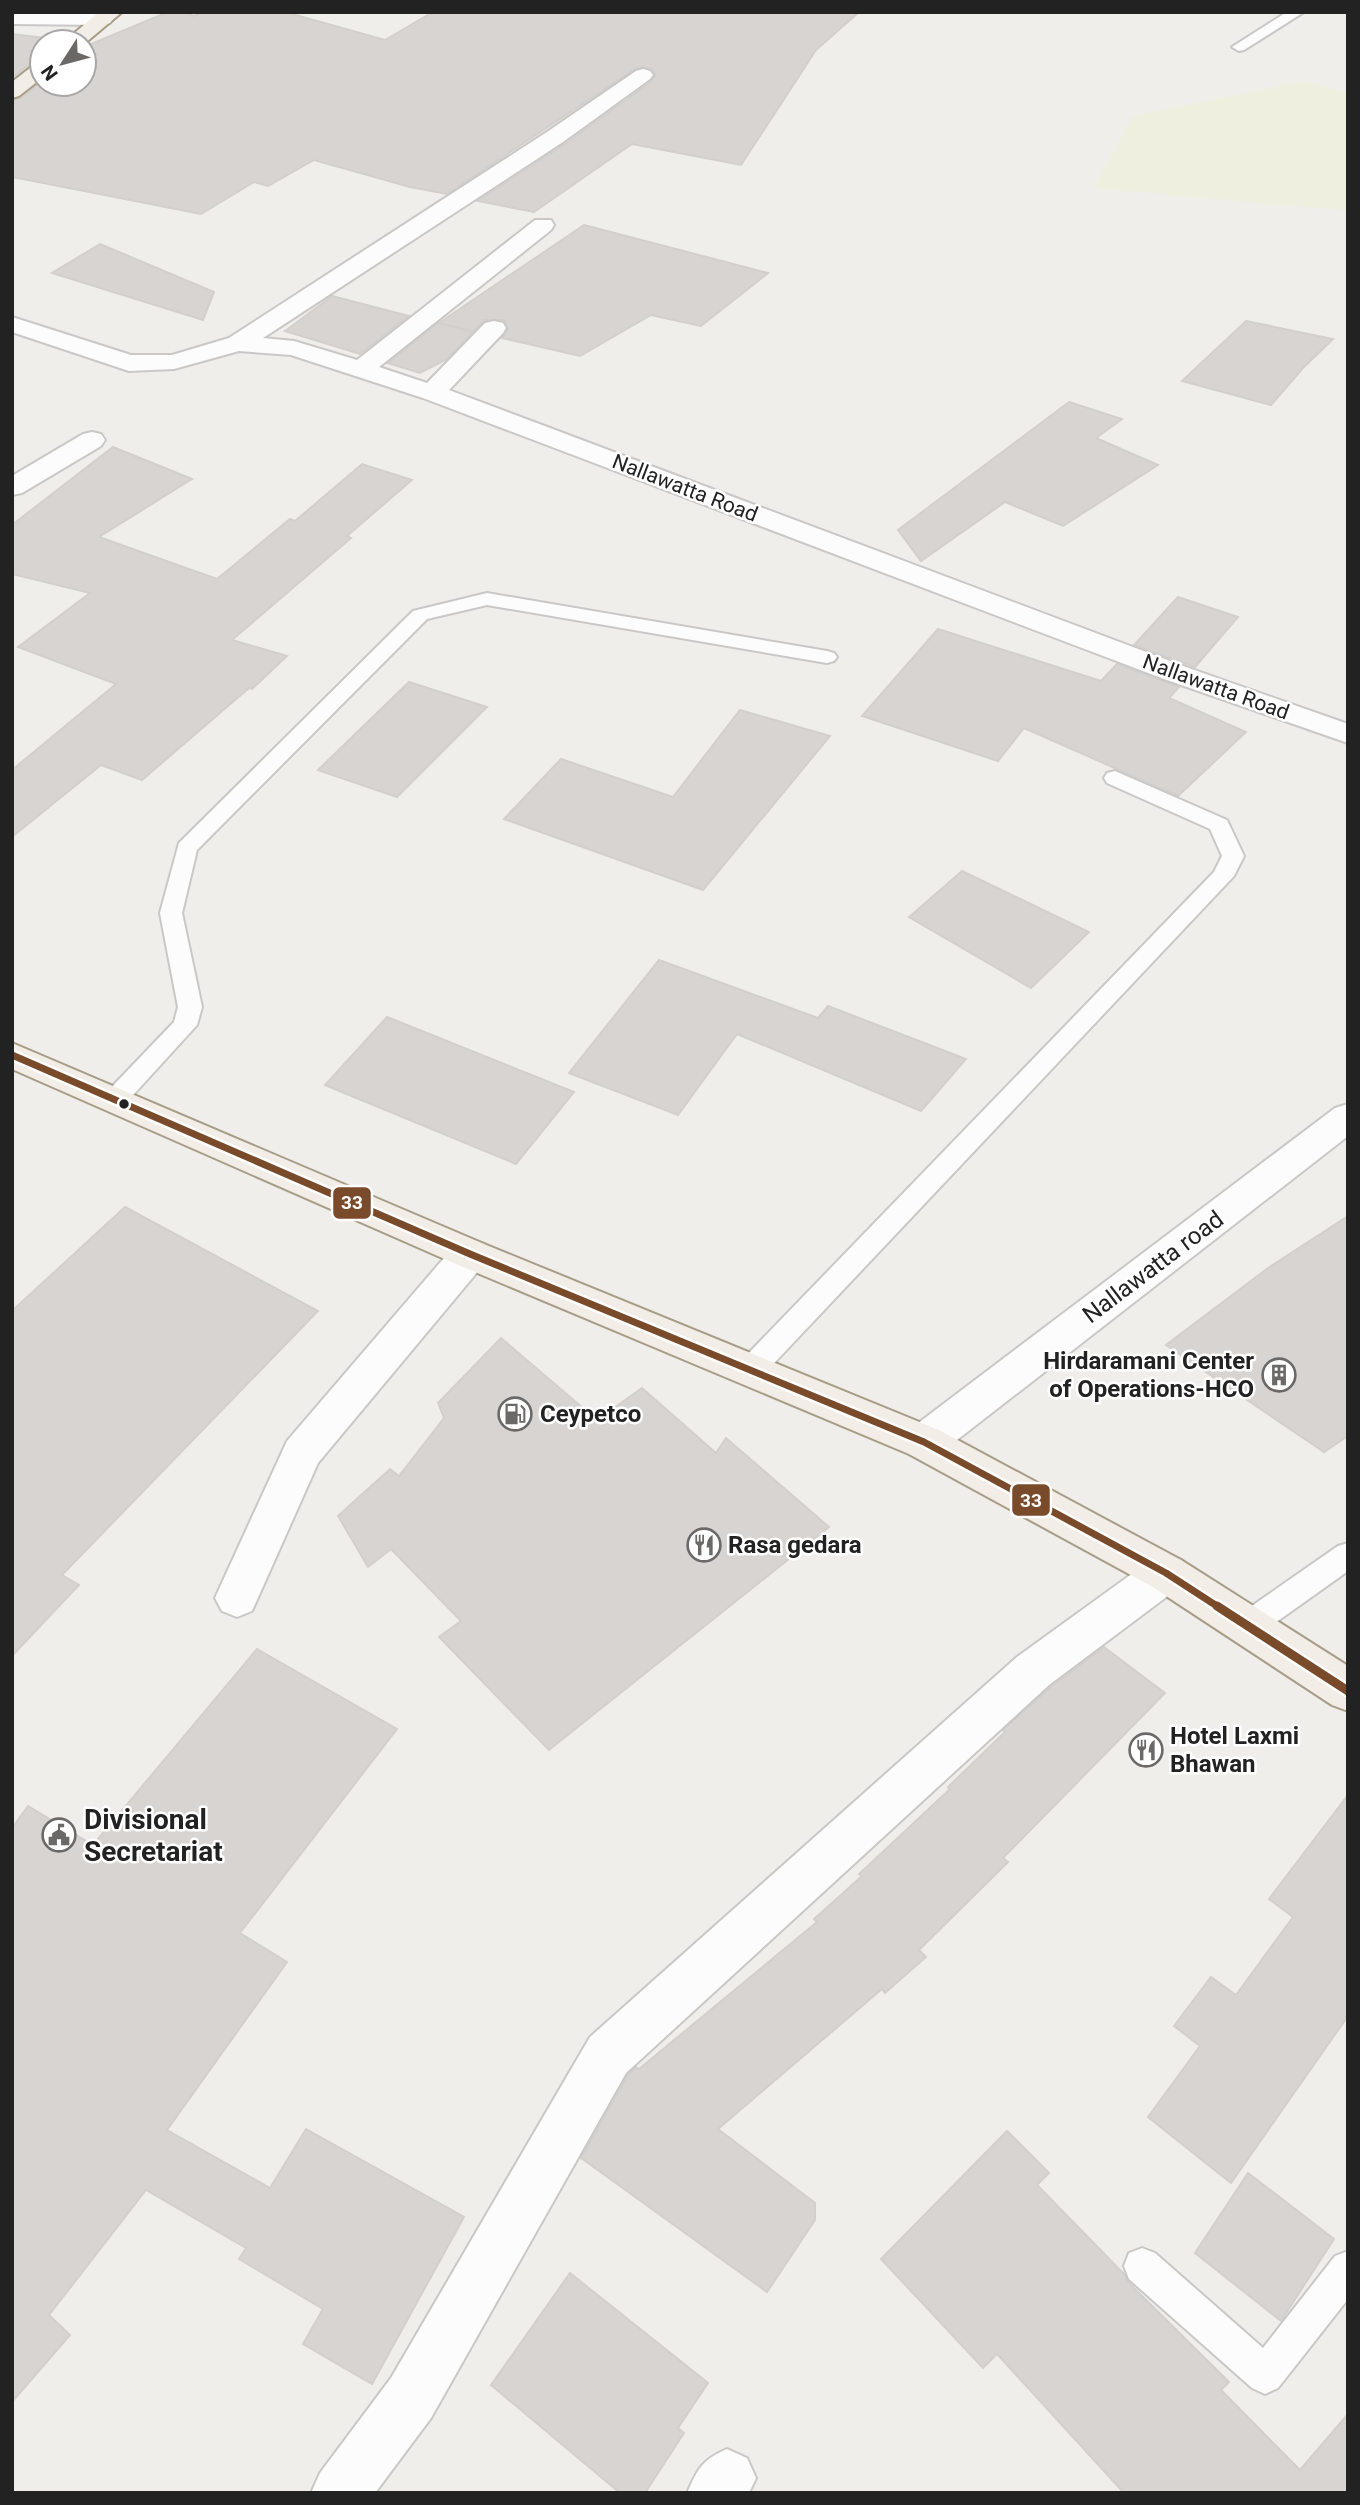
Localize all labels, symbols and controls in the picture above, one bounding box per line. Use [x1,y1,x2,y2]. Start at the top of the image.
north arrow [28,28,98,98]
text: N [36,61,63,85]
street label: Nallawatta Road [609,449,761,527]
street label: Nallawatta Road [1140,649,1292,725]
unlabelled marker [117,1097,131,1111]
line badge: 33 [332,1186,372,1220]
text: 33 [341,1191,363,1214]
street label: Nallawatta road [1077,1205,1229,1329]
place label: Hirdaramani Center of Operations-HCO [1043,1347,1254,1403]
building icon: Hirdaramani Center of Operations-HCO [1260,1356,1298,1394]
fuel station icon: Ceypetco [496,1395,534,1433]
place label: Ceypetco [540,1400,641,1428]
line badge: 33 [1011,1483,1051,1517]
text: 33 [1020,1489,1042,1512]
restaurant icon: Rasa gedara [685,1526,723,1564]
place label: Rasa gedara [728,1531,862,1559]
place label: Hotel Laxmi Bhawan [1170,1722,1299,1778]
restaurant icon: Hotel Laxmi Bhawan [1127,1731,1165,1769]
place label: Divisional Secretariat [84,1803,223,1868]
public building icon: Divisional Secretariat [40,1816,78,1854]

